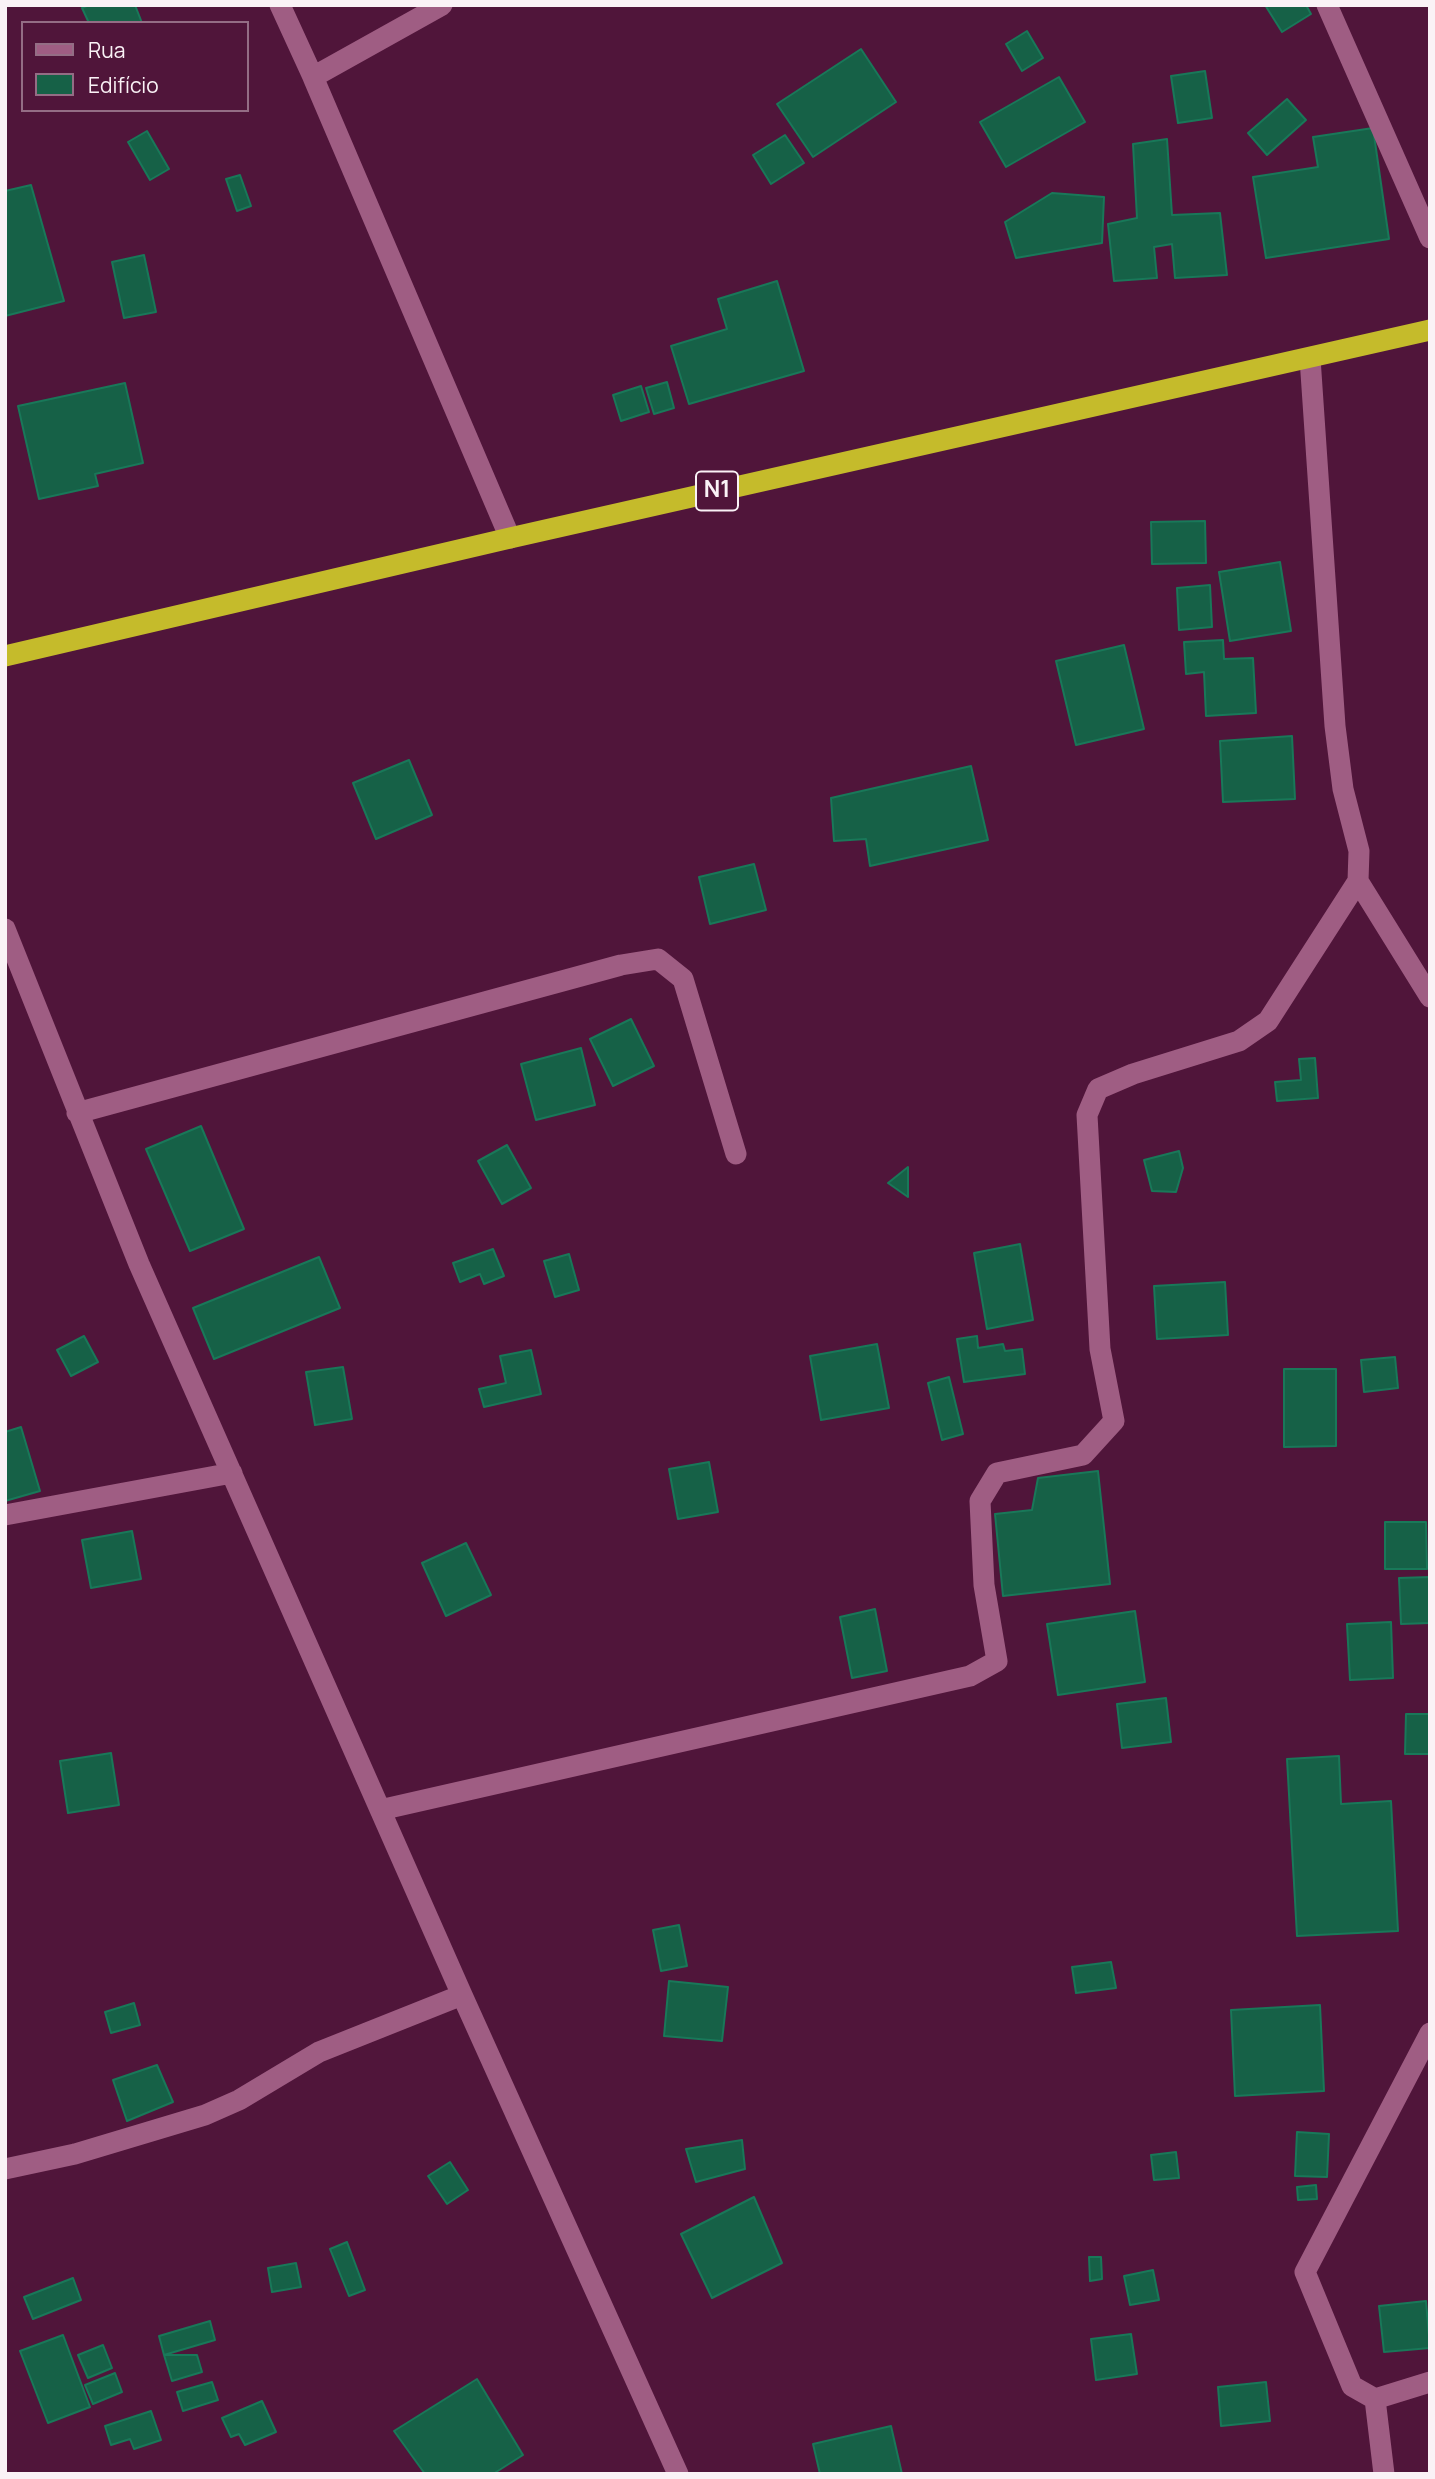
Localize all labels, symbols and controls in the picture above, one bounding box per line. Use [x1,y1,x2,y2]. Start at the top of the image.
legend [21,21,248,112]
text: Rua [88,36,125,64]
text: Edifício [88,71,159,99]
road number: N1 [696,471,738,510]

